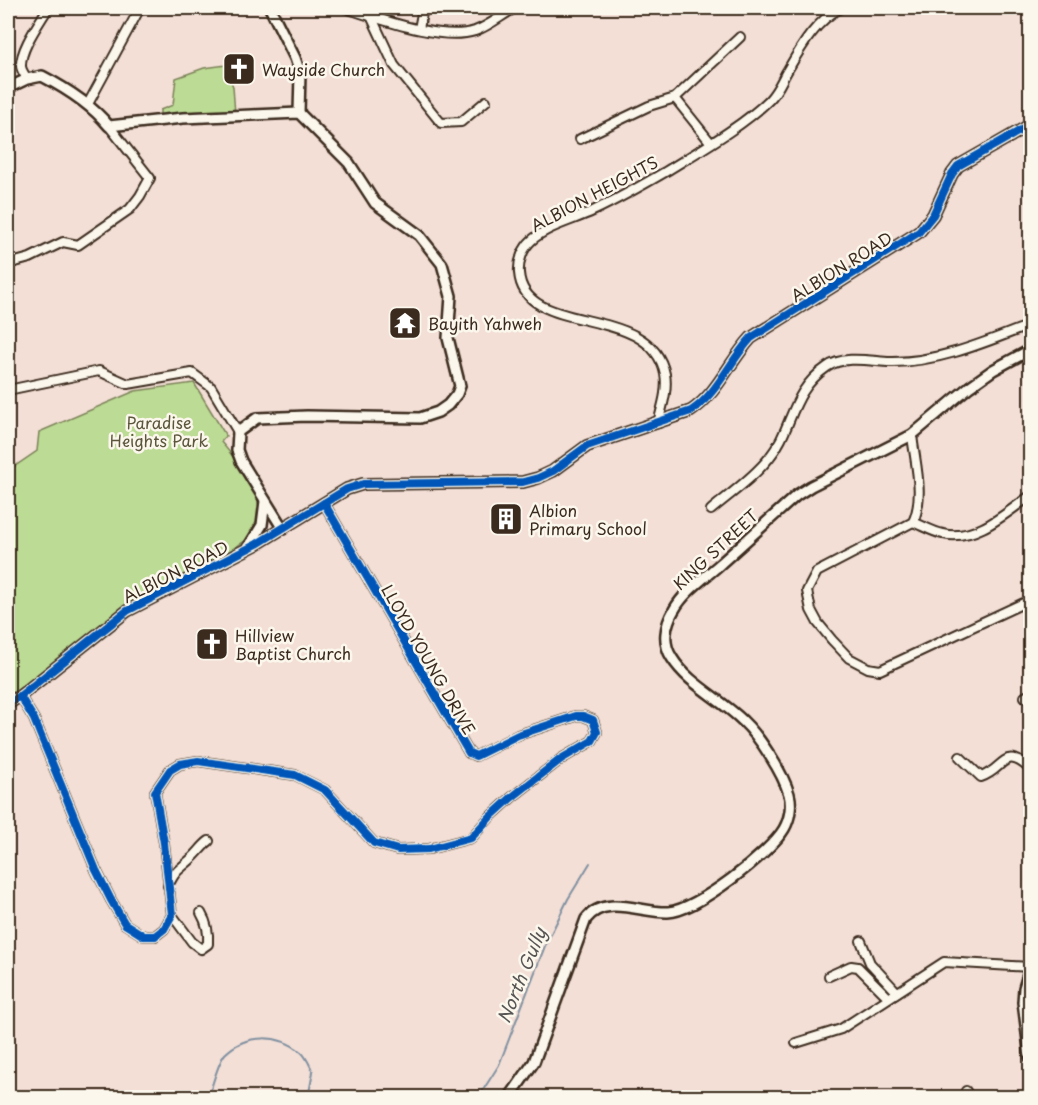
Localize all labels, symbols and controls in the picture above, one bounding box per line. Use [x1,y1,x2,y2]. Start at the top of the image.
church icon: Wayside Church [221,51,257,87]
place label: Wayside Church [262,57,385,81]
street label: ALBION HEIGHTS [526,149,662,237]
street label: ALBION ROAD [785,225,897,307]
temple icon: Bayith Yahweh [387,305,423,341]
place label: Bayith Yahweh [428,311,542,335]
park label: Paradise Heights Park [110,410,208,452]
place label: Albion Primary School [529,498,647,540]
building icon: Albion Primary School [488,501,524,537]
street label: KING STREET [667,503,763,595]
street label: ALBION ROAD [118,534,232,608]
street label: LLOYD YOUNG DRIVE [376,579,482,739]
place label: Hillview Baptist Church [235,623,351,665]
church icon: Hillview Baptist Church [194,626,230,662]
water label: North Gully [490,922,553,1027]

